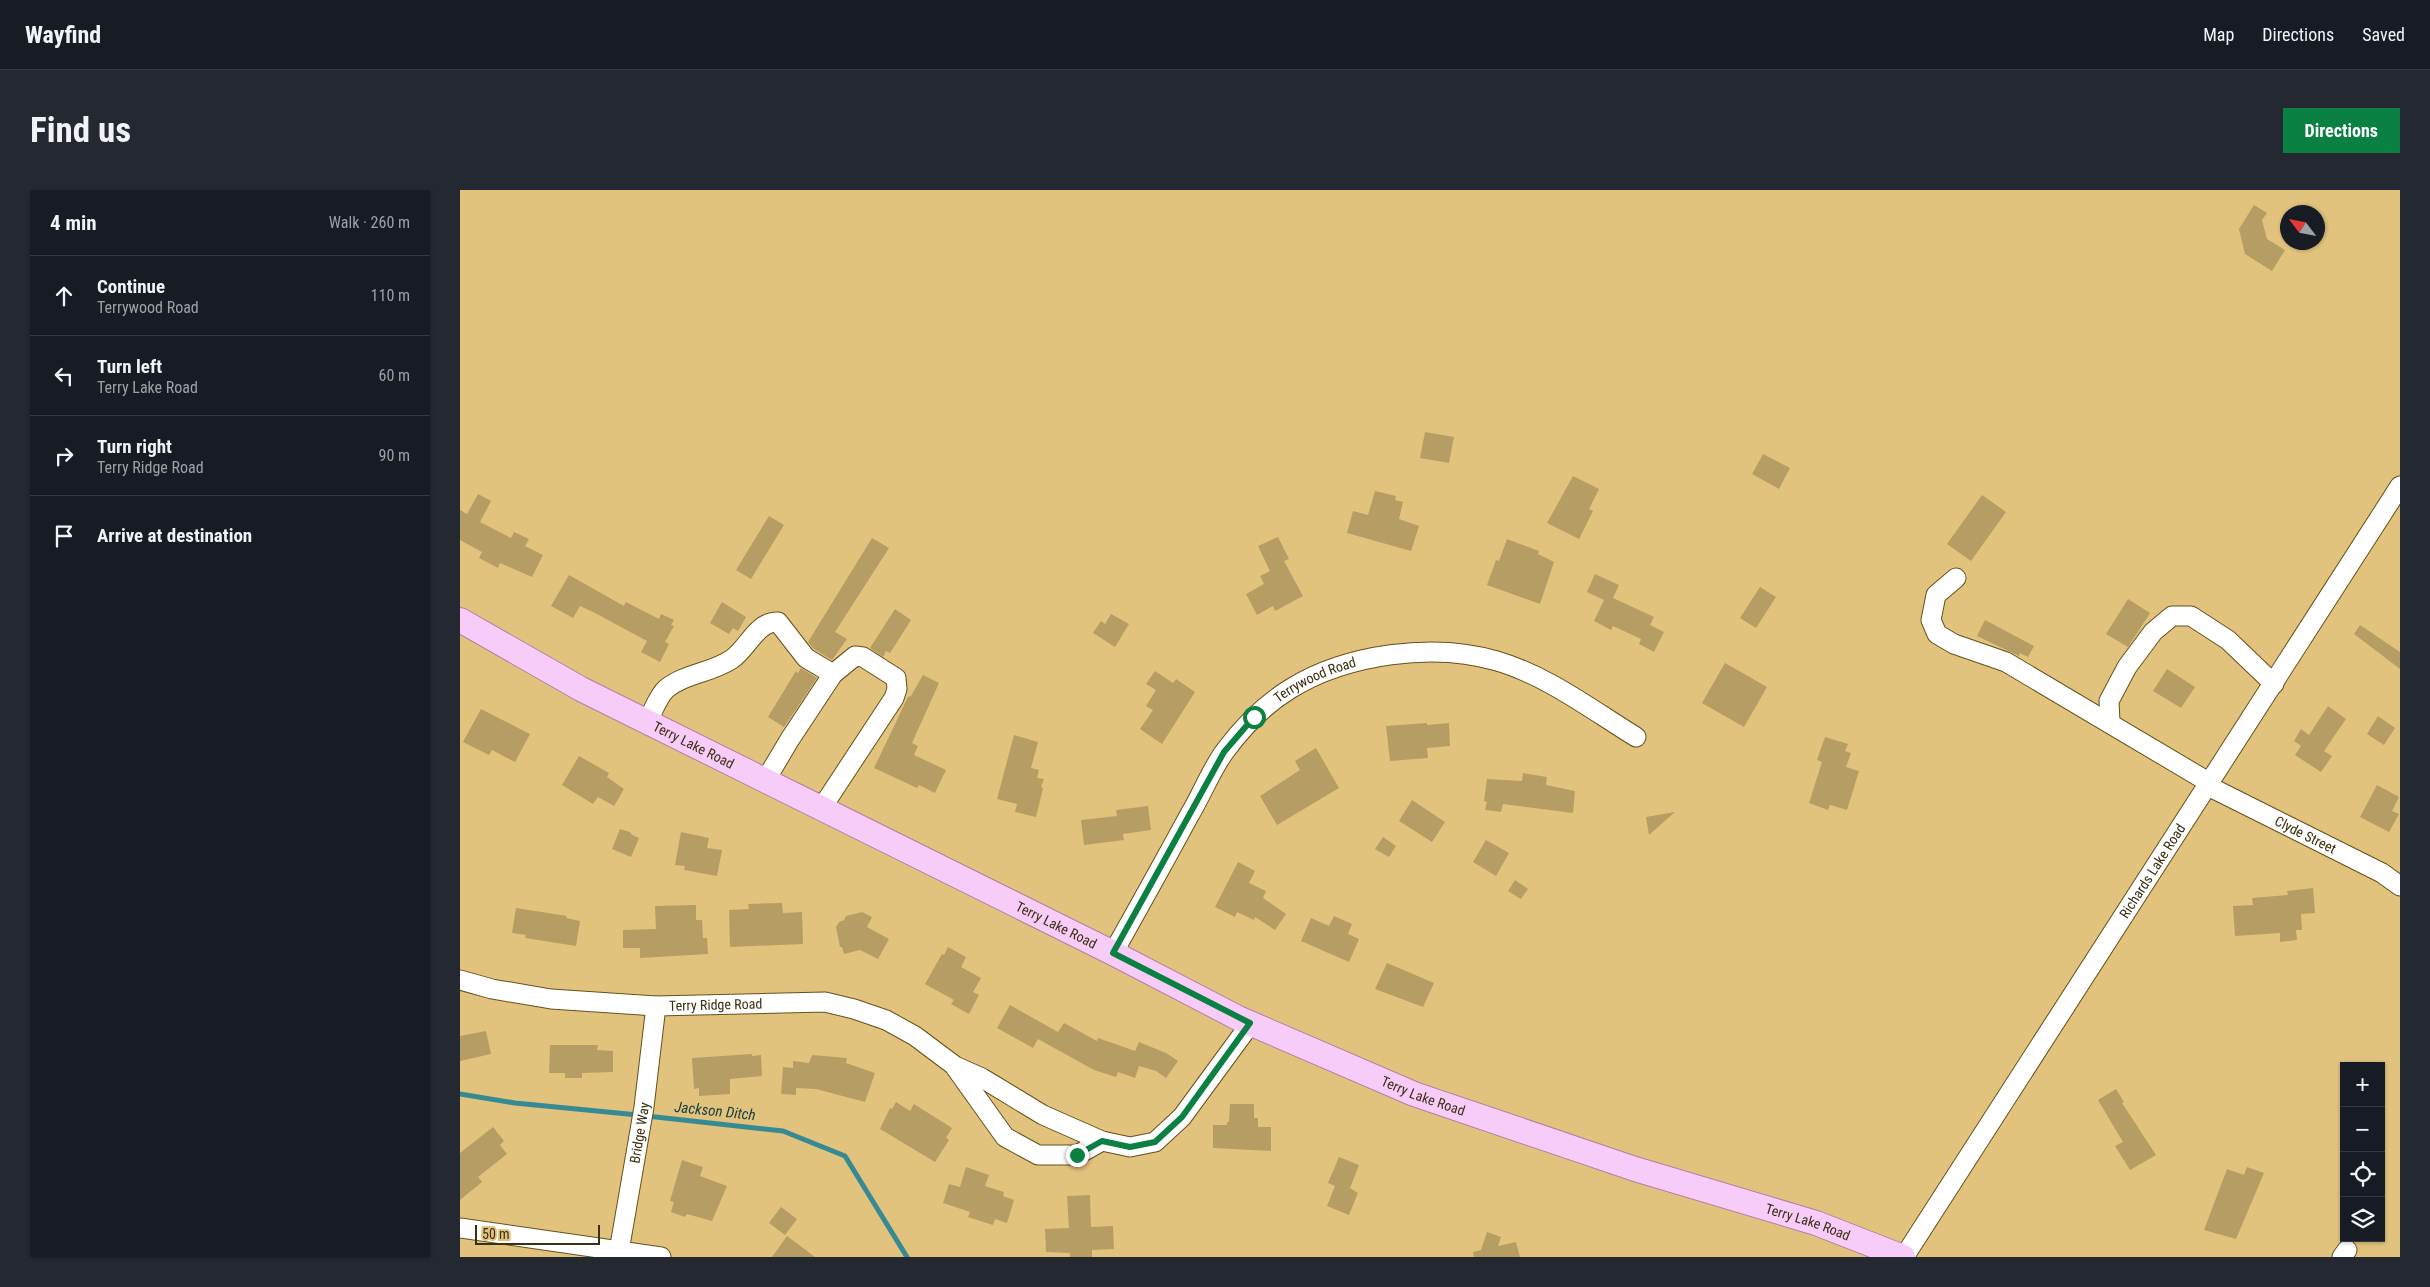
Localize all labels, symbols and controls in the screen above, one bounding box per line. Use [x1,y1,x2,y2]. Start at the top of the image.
text: Wayfind [25,21,101,49]
text: Map [2203,24,2234,45]
text: Directions [2262,24,2334,45]
text: Saved [2362,24,2405,45]
button: Directions [2283,108,2400,153]
text: Find us [30,110,131,151]
north arrow [2280,205,2325,250]
text: 4 min [50,211,97,235]
text: Walk · 260 m [329,213,410,232]
text: Continue [97,275,165,298]
icon: ahead [50,282,78,310]
text: 110 m [371,286,410,305]
text: Terrywood Road [97,298,199,317]
text: Turn left [97,355,162,378]
icon: left [50,362,78,390]
text: 60 m [378,366,410,385]
text: Terry Lake Road [97,378,198,397]
text: Turn right [97,435,172,458]
icon: right [50,442,78,470]
text: 90 m [378,446,410,465]
text: Terry Ridge Road [97,458,204,477]
icon: arrive [50,522,78,550]
text: Arrive at destination [97,524,252,547]
street label: Terrywood Road [1270,654,1358,706]
route start [1243,706,1266,729]
street label: Terry Lake Road [650,718,737,772]
street label: Clyde Street [2272,813,2339,857]
street label: Richards Lake Road [2116,821,2188,921]
street label: Terry Lake Road [1013,898,1100,952]
street label: Terry Ridge Road [669,995,763,1014]
map controls [2340,1062,2385,1242]
button: + [2340,1062,2385,1107]
street label: Terry Lake Road [1379,1073,1467,1119]
water label: Jackson Ditch [674,1098,756,1124]
street label: Bridge Way [626,1101,653,1165]
button: − [2340,1107,2385,1152]
route end [1066,1144,1089,1167]
button: locate [2340,1152,2385,1197]
button: layers [2340,1197,2385,1242]
street label: Terry Lake Road [1764,1200,1853,1244]
scale bar [475,1222,600,1245]
text: 50 m [482,1226,510,1242]

